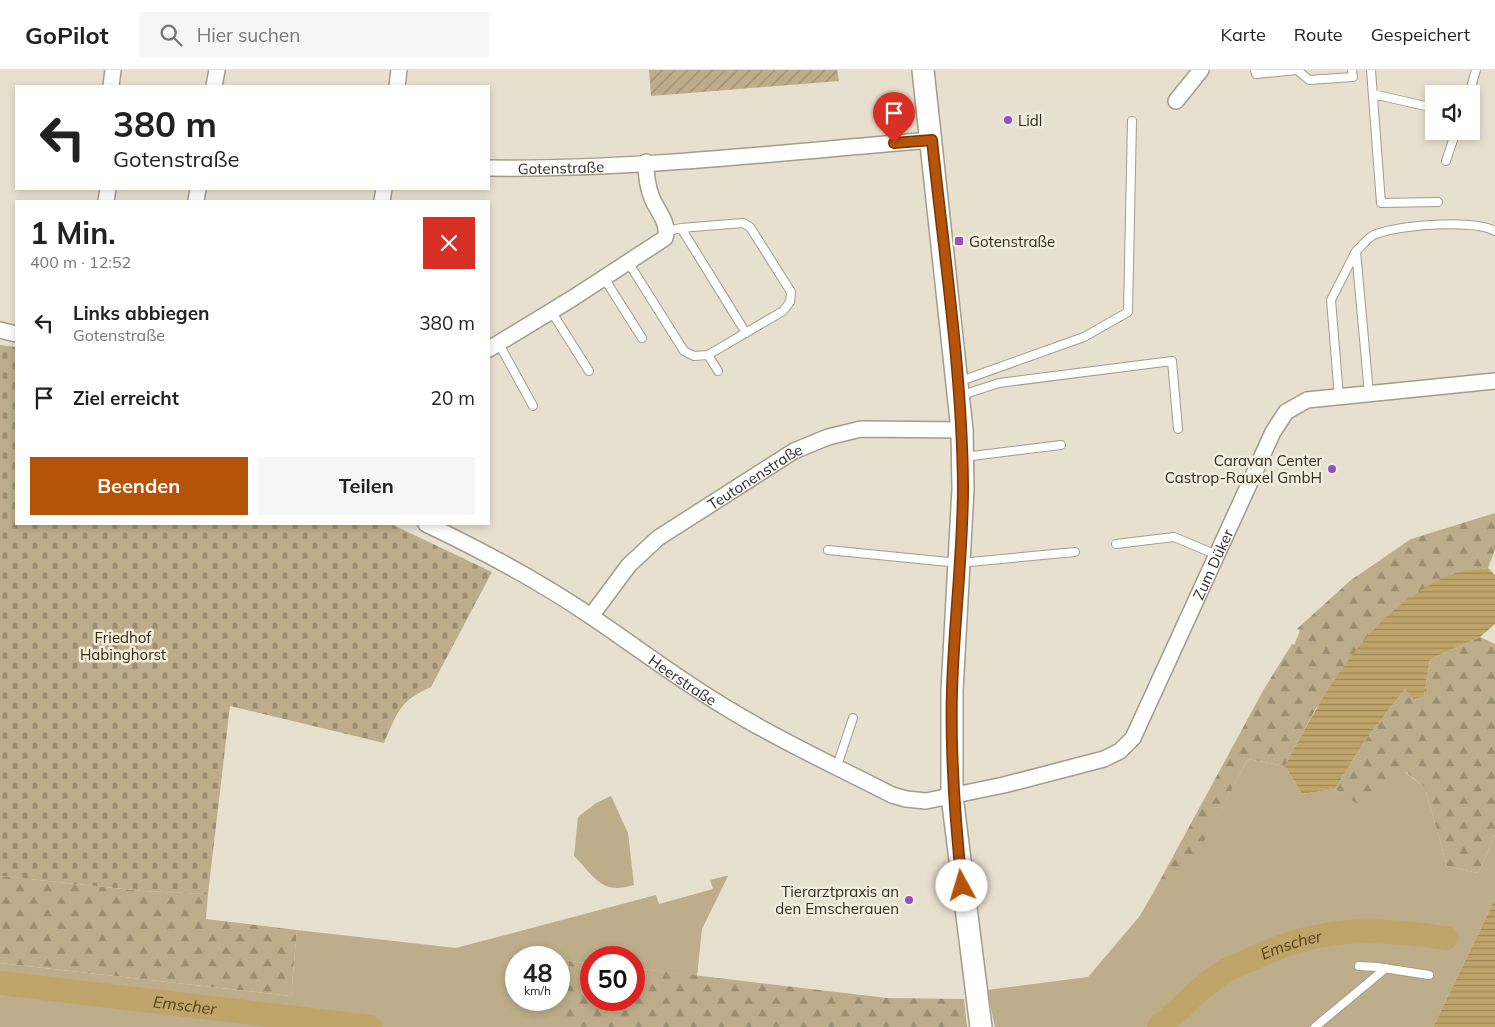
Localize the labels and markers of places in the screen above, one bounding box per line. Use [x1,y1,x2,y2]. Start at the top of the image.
pin [873,92,915,143]
place label: Lidl [1018,111,1042,130]
marker: Lidl [1002,114,1014,126]
place label: Gotenstraße [969,232,1055,251]
marker: Gotenstraße [953,235,965,247]
place label: Caravan Center Castrop-Rauxel GmbH [1165,451,1323,487]
marker: Caravan Center Castrop-Rauxel GmbH [1326,463,1338,475]
place label: Tierarztpraxis an den Emscherauen [775,882,899,918]
marker: Tierarztpraxis an den Emscherauen [903,894,915,906]

